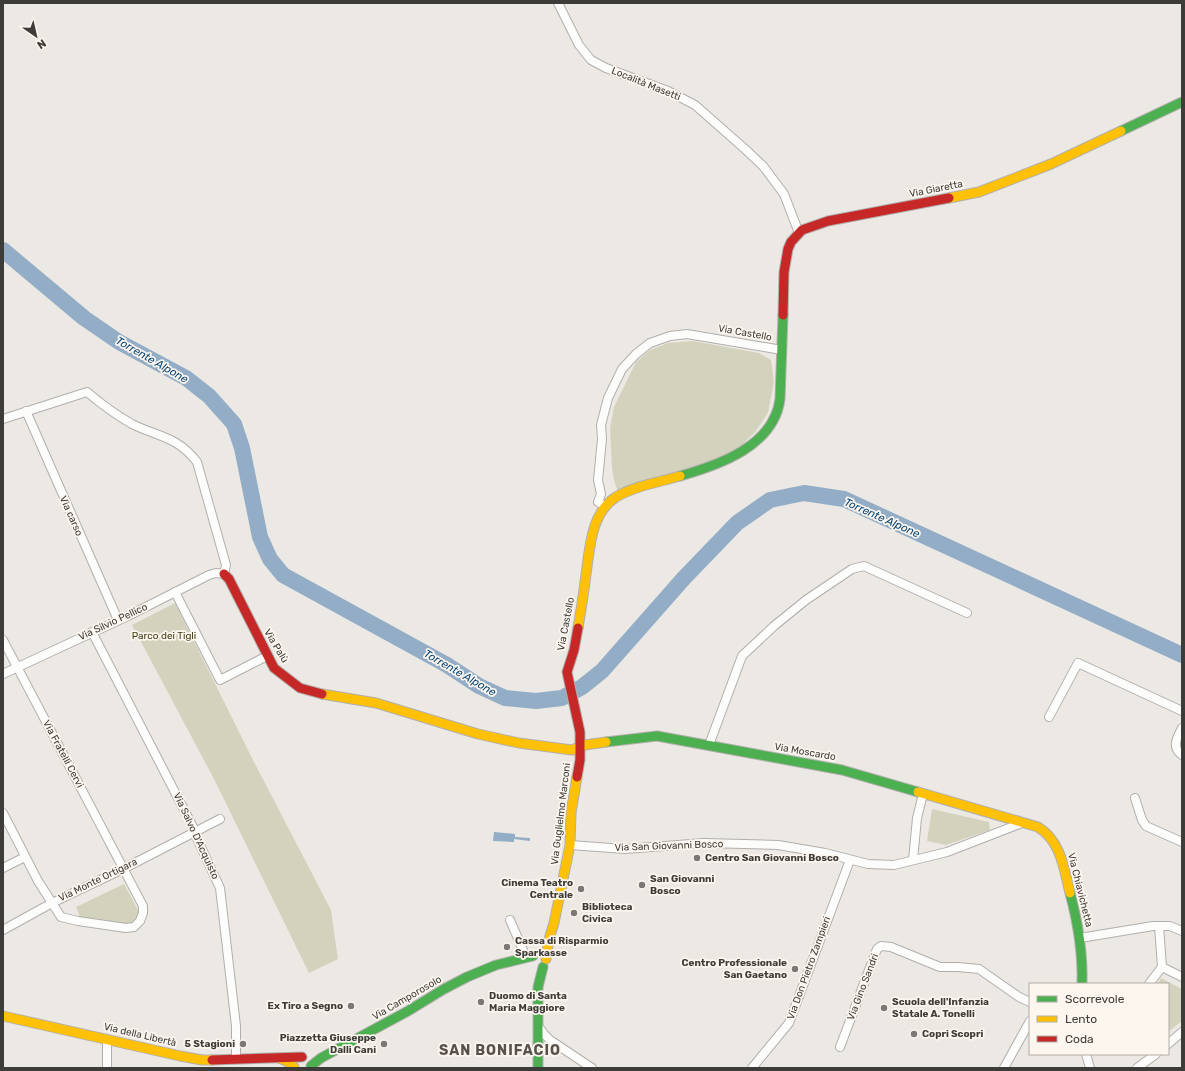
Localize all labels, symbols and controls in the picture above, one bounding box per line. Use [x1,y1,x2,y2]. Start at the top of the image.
north arrow [16,16,56,56]
text: N [34,36,48,52]
street label: Località Masetti [610,65,682,103]
street label: Via Giaretta [908,178,964,200]
street label: Via Castello [717,322,773,344]
water label: Torrente Alpone [114,334,190,386]
street label: Via carso [57,494,85,538]
water label: Torrente Alpone [842,496,922,540]
street label: Via Castello [555,596,577,652]
street label: Via Silvio Pellico [77,601,150,643]
street label: Via Palù [261,627,291,665]
park label: Parco dei Tigli [132,630,196,642]
water label: Torrente Alpone [422,647,498,699]
street label: Via Fratelli Cervi [40,718,86,790]
street label: Via Moscardo [773,741,837,763]
street label: Via Guglielmo Marconi [549,762,573,866]
street label: Via Salvo D'Acquisto [171,791,221,882]
street label: Via San Giovanni Bosco [615,838,724,854]
place label: Centro San Giovanni Bosco [705,852,839,864]
street label: Via Chiavichetta [1065,852,1095,928]
marker: Centro San Giovanni Bosco [692,853,702,863]
street label: Via Monte Ortigara [57,856,139,904]
place label: San Giovanni Bosco [650,873,715,897]
place label: Cinema Teatro Centrale [501,877,573,901]
marker: San Giovanni Bosco [637,880,647,890]
marker: Cinema Teatro Centrale [576,884,586,894]
place label: Biblioteca Civica [582,901,633,925]
marker: Biblioteca Civica [569,908,579,918]
street label: Via Don Pietro Zampieri [785,915,833,1021]
place label: Cassa di Risparmio Sparkasse [515,935,609,959]
marker: Cassa di Risparmio Sparkasse [502,942,512,952]
street label: Via Gino Sandri [845,952,881,1022]
place label: Centro Professionale San Gaetano [681,957,787,981]
marker: Centro Professionale San Gaetano [790,964,800,974]
street label: Via Camporosolo [370,973,444,1023]
legend [1029,983,1169,1055]
place label: Duomo di Santa Maria Maggiore [489,990,567,1014]
text: Scorrevole [1065,992,1125,1006]
place label: Scuola dell'Infanzia Statale A. Tonelli [892,996,989,1020]
marker: Duomo di Santa Maria Maggiore [476,997,486,1007]
place label: Ex Tiro a Segno [268,1000,343,1012]
marker: Ex Tiro a Segno [346,1001,356,1011]
marker: Scuola dell'Infanzia Statale A. Tonelli [879,1003,889,1013]
text: Lento [1065,1012,1097,1026]
street label: Via della Libertà [103,1021,177,1049]
place label: Copri Scopri [922,1028,983,1040]
marker: Copri Scopri [909,1029,919,1039]
place label: Piazzetta Giuseppe Dalli Cani [280,1032,376,1056]
text: Coda [1065,1032,1094,1046]
place label: 5 Stagioni [185,1038,235,1050]
marker: 5 Stagioni [238,1039,248,1049]
marker: Piazzetta Giuseppe Dalli Cani [379,1039,389,1049]
district label: SAN BONIFACIO [439,1042,561,1059]

